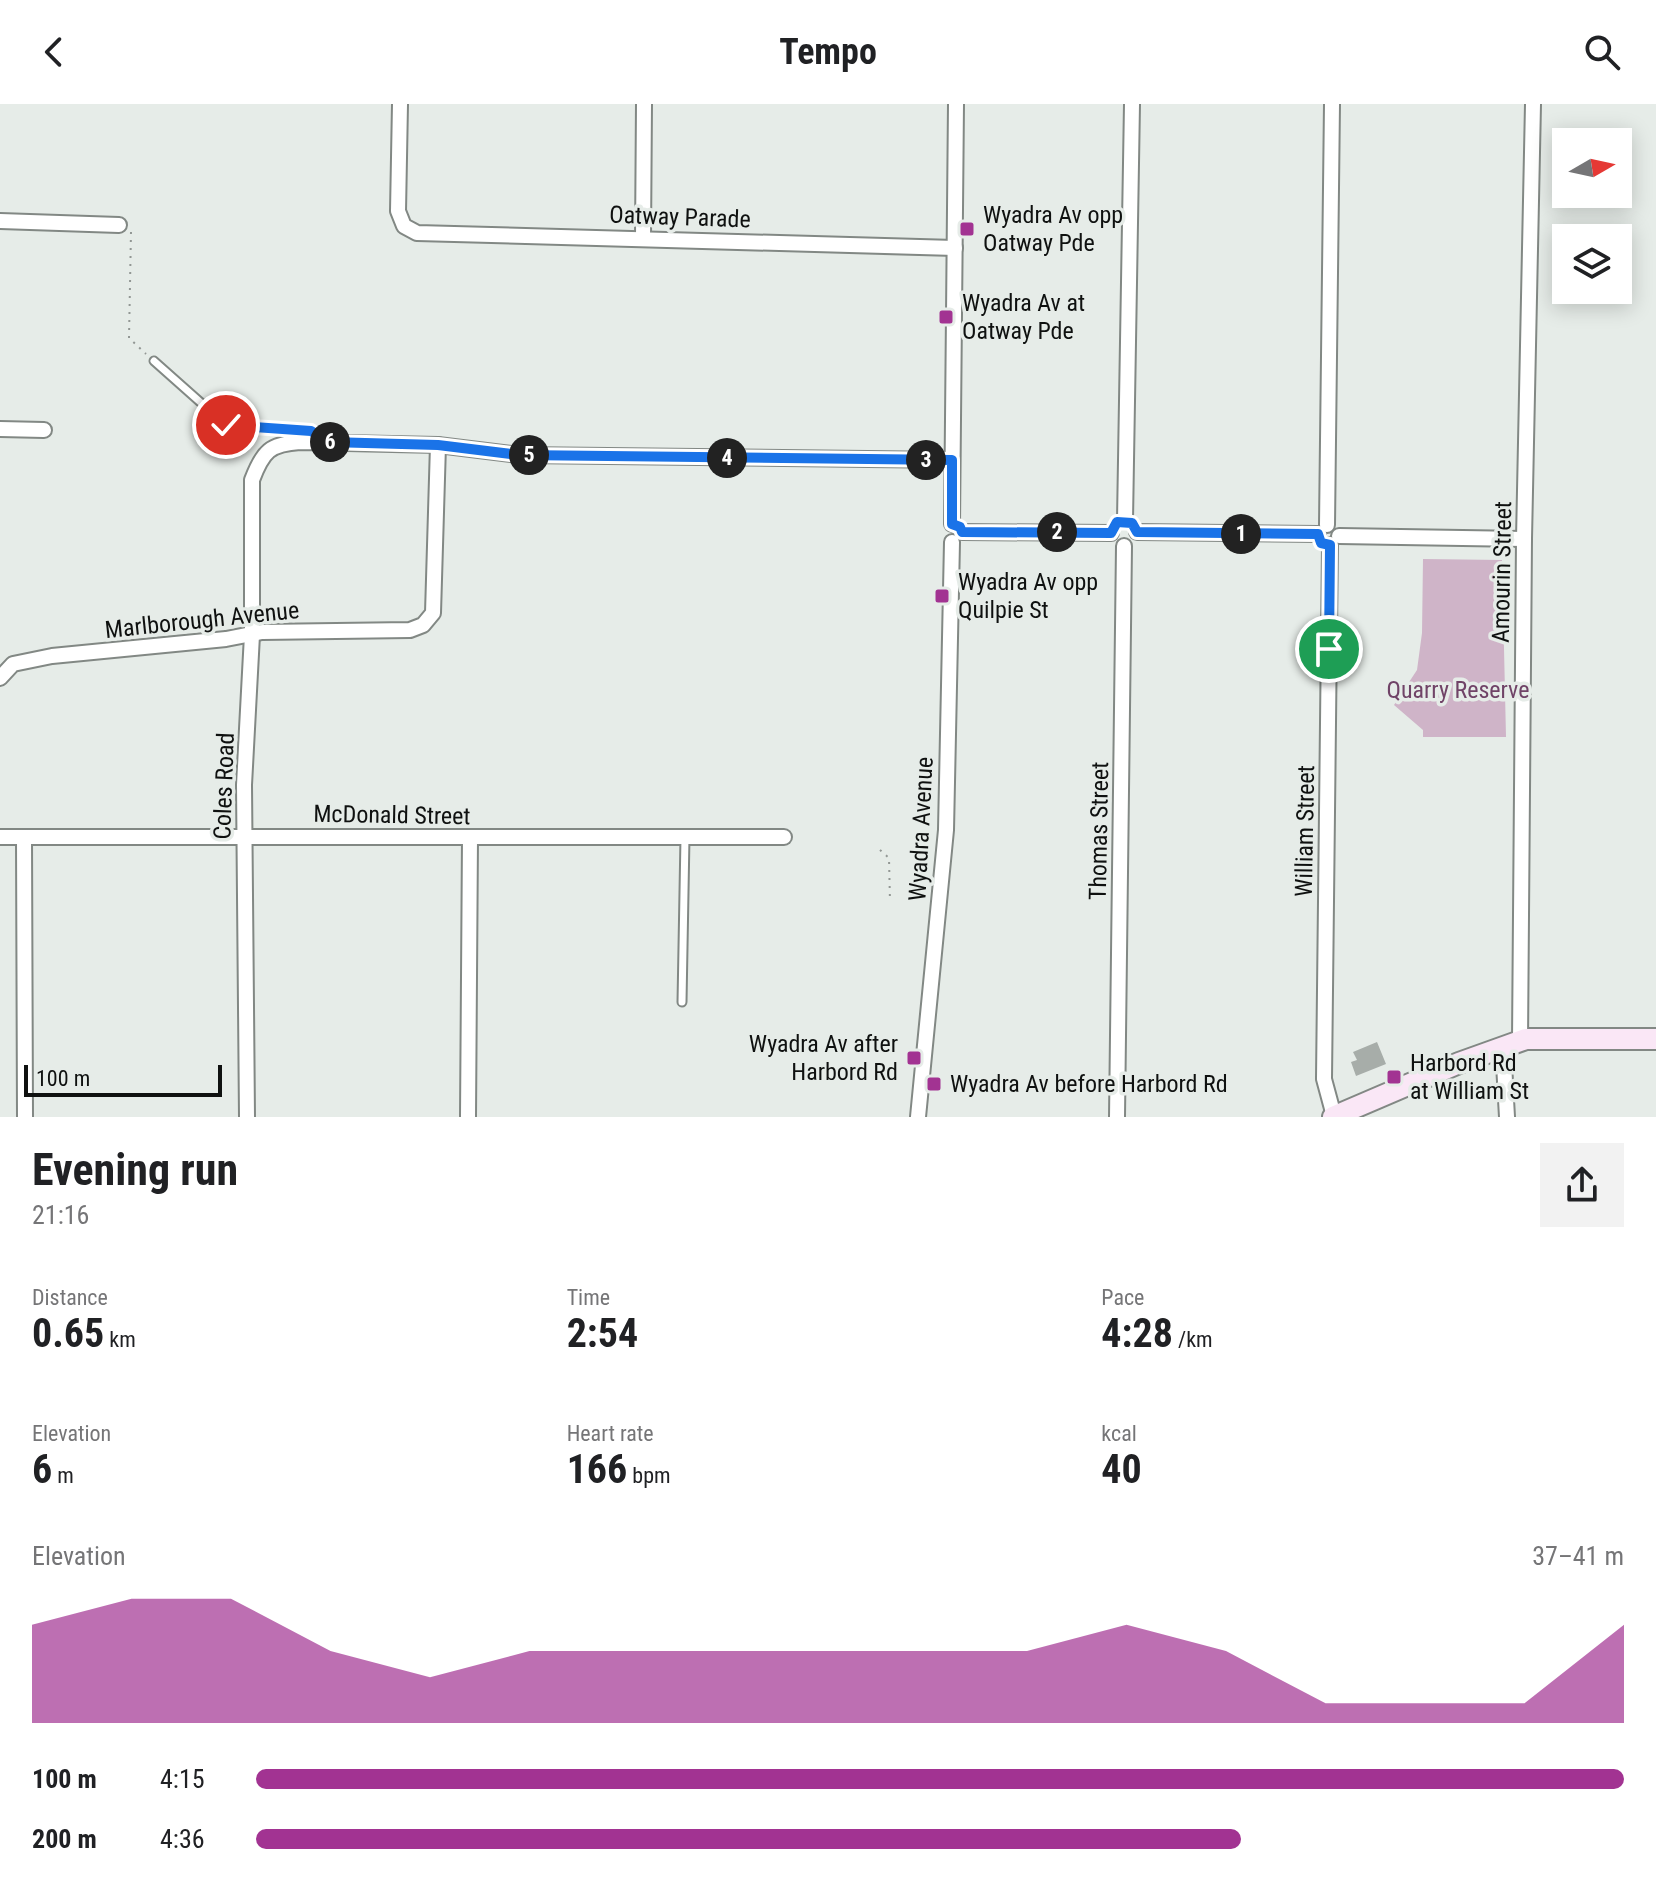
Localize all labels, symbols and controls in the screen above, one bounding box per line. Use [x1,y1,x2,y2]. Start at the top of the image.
icon: back [32,30,76,74]
icon: search [1580,30,1624,74]
text: Tempo [779,31,877,73]
north arrow [1552,128,1632,208]
map controls [1552,128,1632,304]
street label: Oatway Parade [609,201,751,233]
place label: Wyadra Av opp Oatway Pde [983,201,1123,257]
marker: Wyadra Av opp Oatway Pde [958,220,976,238]
button: layers [1552,224,1632,304]
place label: Wyadra Av at Oatway Pde [962,289,1085,345]
marker: Wyadra Av at Oatway Pde [937,308,955,326]
pin [192,391,260,459]
icon: check [204,403,248,447]
pin: 6 [310,422,350,462]
text: 6 [324,429,336,454]
pin: 5 [509,435,549,475]
pin: 4 [707,438,747,478]
pin: 3 [906,440,946,480]
text: 5 [523,442,535,467]
text: 4 [721,445,733,470]
text: 3 [920,447,932,472]
street label: Amourin Street [1487,501,1517,643]
pin: 2 [1037,512,1077,552]
pin: 1 [1221,514,1261,554]
text: 2 [1051,519,1063,544]
text: 1 [1235,521,1247,546]
place label: Wyadra Av opp Quilpie St [958,568,1098,624]
marker: Wyadra Av opp Quilpie St [933,587,951,605]
street label: Marlborough Avenue [104,596,300,644]
pin [1295,615,1363,683]
icon: arrive [1307,627,1351,671]
park label: Quarry Reserve [1387,676,1529,704]
street label: Coles Road [208,732,240,840]
street label: Wyadra Avenue [903,756,939,902]
street label: Thomas Street [1084,762,1114,900]
street label: William Street [1290,765,1320,897]
street label: McDonald Street [313,800,471,830]
place label: Wyadra Av after Harbord Rd [749,1030,898,1086]
marker: Wyadra Av after Harbord Rd [905,1049,923,1067]
place label: Harbord Rd at William St [1410,1049,1529,1105]
scale bar [24,1061,222,1097]
text: 100 m [36,1066,90,1091]
marker: Harbord Rd at William St [1385,1068,1403,1086]
place label: Wyadra Av before Harbord Rd [950,1070,1228,1098]
marker: Wyadra Av before Harbord Rd [925,1075,943,1093]
button: share [1540,1143,1624,1227]
text: Evening run [32,1144,238,1196]
text: 21:16 [32,1200,89,1230]
text: Distance [32,1285,108,1310]
text: Time [567,1285,610,1310]
text: Pace [1101,1285,1144,1310]
text: 0.65 [32,1310,104,1357]
text: 2:54 [567,1310,638,1357]
text: 4:28 [1101,1310,1173,1357]
text: km [104,1327,136,1352]
text: /km [1173,1327,1213,1352]
text: Elevation [32,1421,111,1446]
text: Heart rate [567,1421,654,1446]
text: kcal [1101,1421,1137,1446]
text: 6 [32,1446,52,1493]
text: 166 [567,1446,627,1493]
text: 40 [1101,1446,1142,1493]
text: m [52,1463,74,1488]
text: bpm [627,1463,671,1488]
text: Elevation [32,1541,126,1571]
text: 37–41 m [1532,1541,1624,1571]
text: 100 m [32,1764,97,1794]
text: 4:15 [160,1764,205,1794]
text: 200 m [32,1824,97,1854]
text: 4:36 [160,1824,205,1854]

